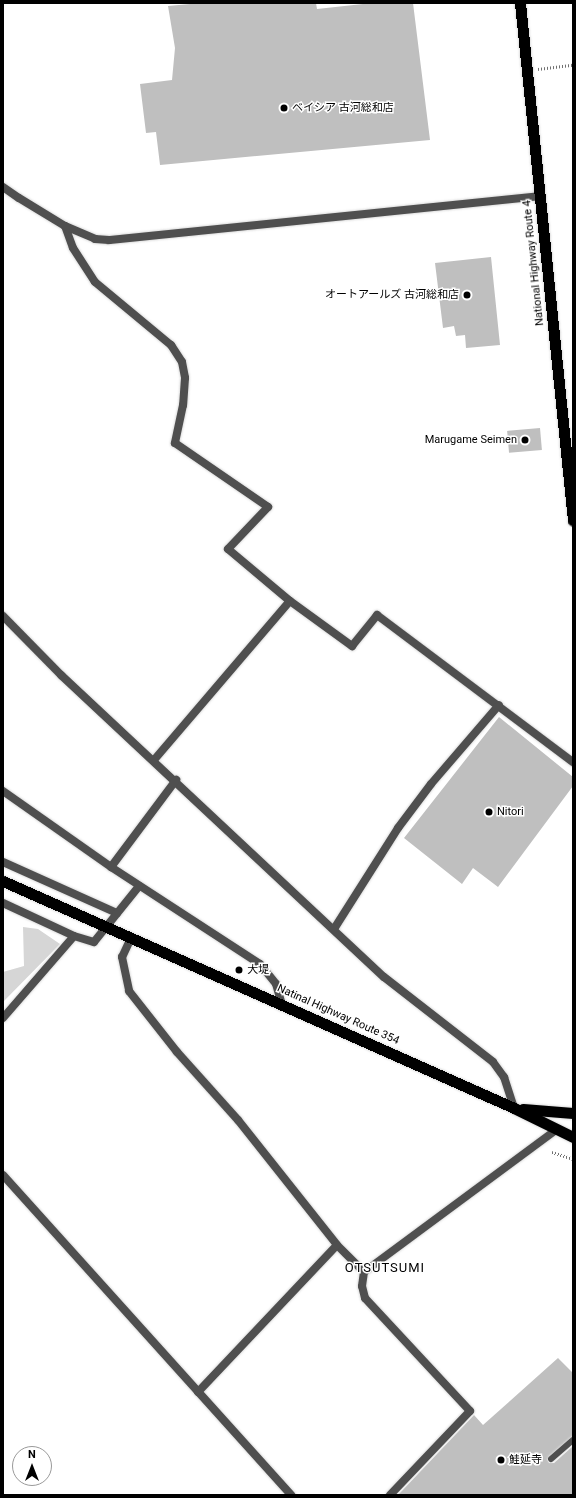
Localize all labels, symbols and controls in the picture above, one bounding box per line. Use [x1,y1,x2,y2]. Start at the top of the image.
place label: ベイシア 古河総和店 [292,101,394,115]
marker: ベイシア 古河総和店 [279,103,289,113]
street label: National Highway Route 4 [521,200,547,326]
place label: オートアールズ 古河総和店 [325,288,459,302]
marker: オートアールズ 古河総和店 [462,290,472,300]
place label: Marugame Seimen [425,433,517,447]
marker: Marugame Seimen [520,435,530,445]
place label: Nitori [497,805,524,819]
marker: Nitori [484,807,494,817]
place label: 大堤 [247,963,269,977]
marker: 大堤 [234,965,244,975]
street label: Natinal Highway Route 354 [275,982,401,1048]
district label: OTSUTSUMI [345,1260,425,1276]
north arrow [12,1446,52,1486]
text: N [28,1448,36,1461]
place label: 鮭延寺 [509,1453,542,1467]
marker: 鮭延寺 [496,1455,506,1465]

